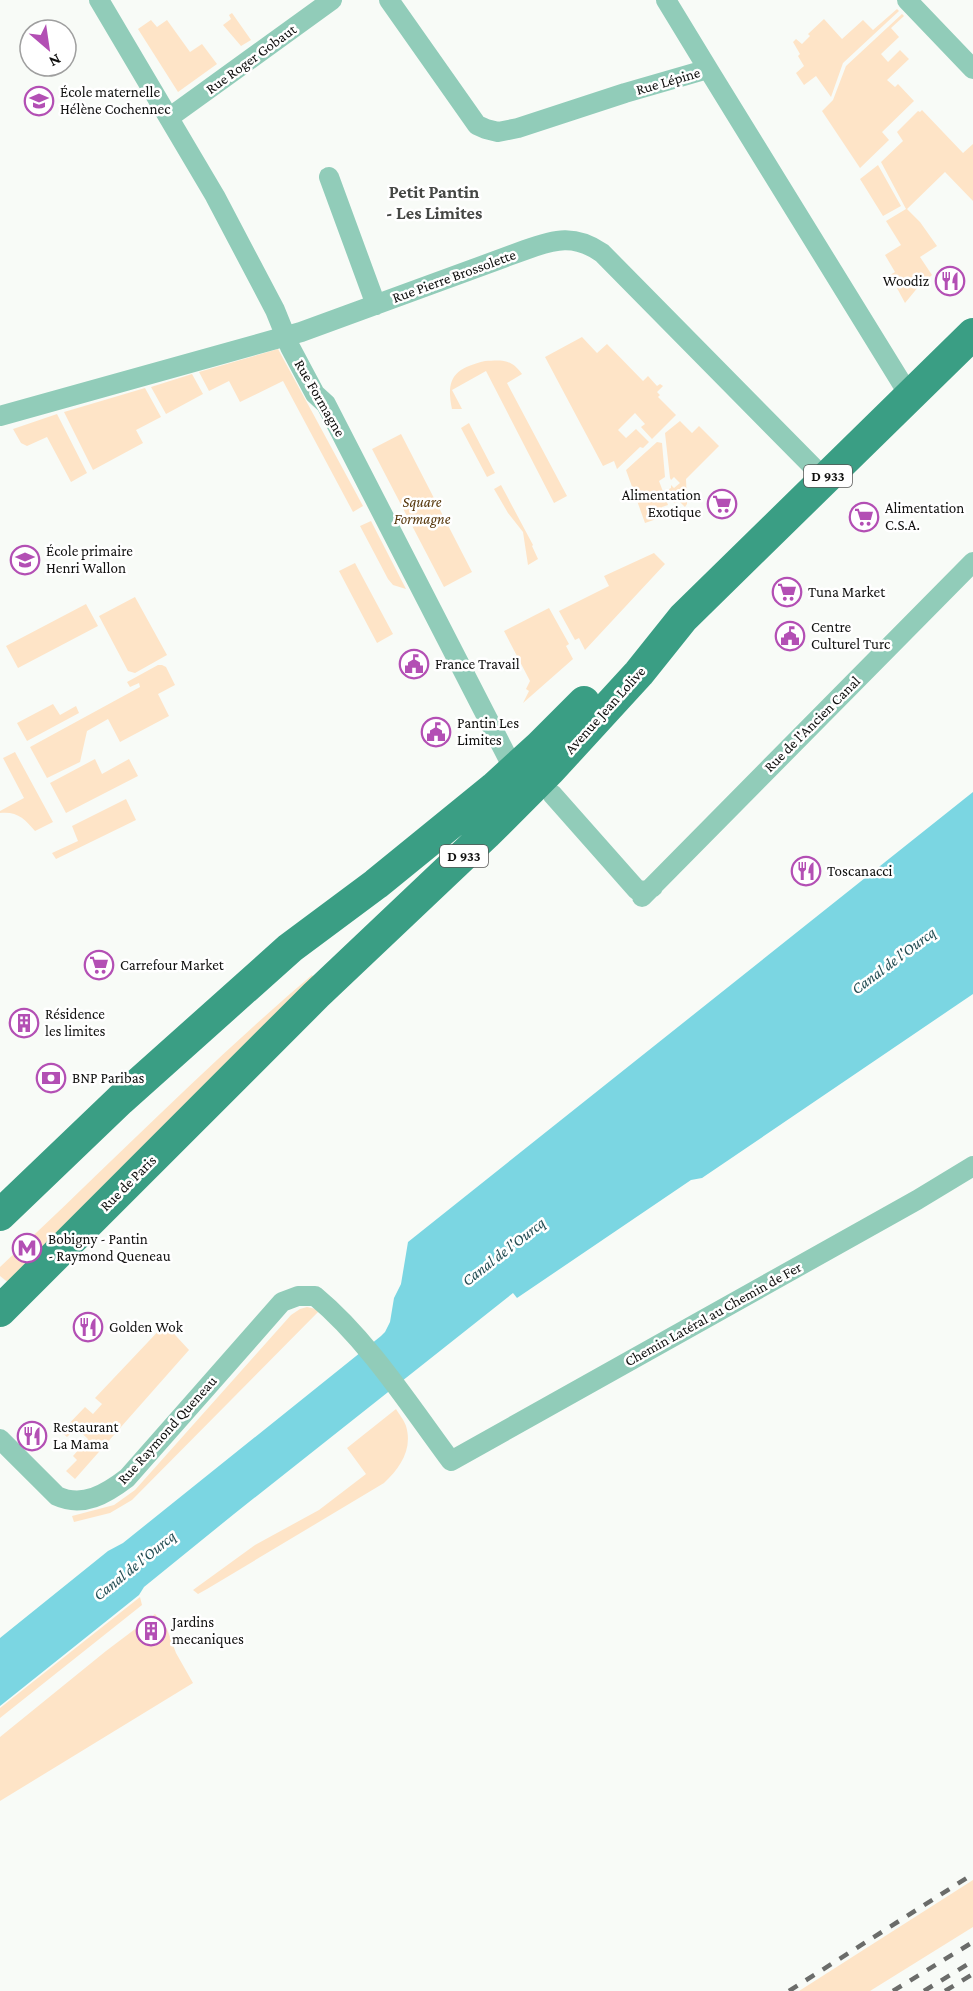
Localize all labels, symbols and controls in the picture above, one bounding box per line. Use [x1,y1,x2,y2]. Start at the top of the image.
north arrow [18,18,78,78]
street label: Rue Roger Gobaut [203,20,301,98]
text: N [46,51,64,71]
street label: Rue Lépine [634,64,703,99]
place label: École maternelle Hélène Cochennec [60,84,171,117]
school or university icon: École maternelle Hélène Cochennec [23,85,55,117]
district label: Petit Pantin - Les Limites [386,182,482,223]
street label: Rue Pierre Brossolette [390,246,518,306]
restaurant icon: Woodiz [934,265,966,297]
place label: Woodiz [883,273,929,289]
street label: Rue Formagne [291,357,349,440]
road number: D 933 [804,465,852,487]
place label: Alimentation Exotique [622,487,701,521]
supermarket icon: Alimentation Exotique [706,488,738,520]
park label: Square Formagne [394,494,451,528]
place label: Alimentation C.S.A. [885,500,964,533]
supermarket icon: Alimentation C.S.A. [848,501,880,533]
place label: École primaire Henri Wallon [46,543,133,576]
school or university icon: École primaire Henri Wallon [9,544,41,576]
supermarket icon: Tuna Market [771,576,803,608]
place label: Tuna Market [808,584,886,600]
place label: Centre Culturel Turc [811,619,891,652]
public building icon: Centre Culturel Turc [774,620,806,652]
public building icon: France Travail [398,648,430,680]
place label: France Travail [435,656,520,672]
street label: Avenue Jean Lolive [562,663,649,758]
street label: Rue de l'Ancien Canal [761,673,863,775]
place label: Pantin Les Limites [457,715,519,748]
public building icon: Pantin Les Limites [420,716,452,748]
road number: D 933 [440,845,488,867]
restaurant icon: Toscanacci [790,855,822,887]
place label: Toscanacci [827,863,892,879]
water label: Canal de l'Ourcq [848,923,939,998]
supermarket icon: Carrefour Market [83,949,115,981]
place label: Carrefour Market [120,957,225,973]
place label: Résidence les limites [45,1006,106,1039]
building icon: Résidence les limites [8,1007,40,1039]
bank icon: BNP Paribas [35,1062,67,1094]
place label: BNP Paribas [72,1070,145,1086]
street label: Rue de Paris [97,1152,159,1214]
water label: Canal de l'Ourcq [459,1214,549,1290]
place label: Bobigny - Pantin - Raymond Queneau [48,1231,171,1265]
metro station icon: Bobigny - Pantin - Raymond Queneau [11,1232,43,1264]
street label: Chemin Latéral au Chemin de Fer [622,1258,805,1369]
restaurant icon: Golden Wok [72,1311,104,1343]
place label: Golden Wok [109,1319,184,1335]
street label: Rue Raymond Queneau [114,1373,221,1488]
place label: Restaurant La Mama [53,1419,119,1452]
restaurant icon: Restaurant La Mama [16,1420,48,1452]
water label: Canal de l'Ourcq [90,1527,179,1604]
place label: Jardins mecaniques [170,1614,244,1648]
building icon: Jardins mecaniques [135,1615,167,1647]

